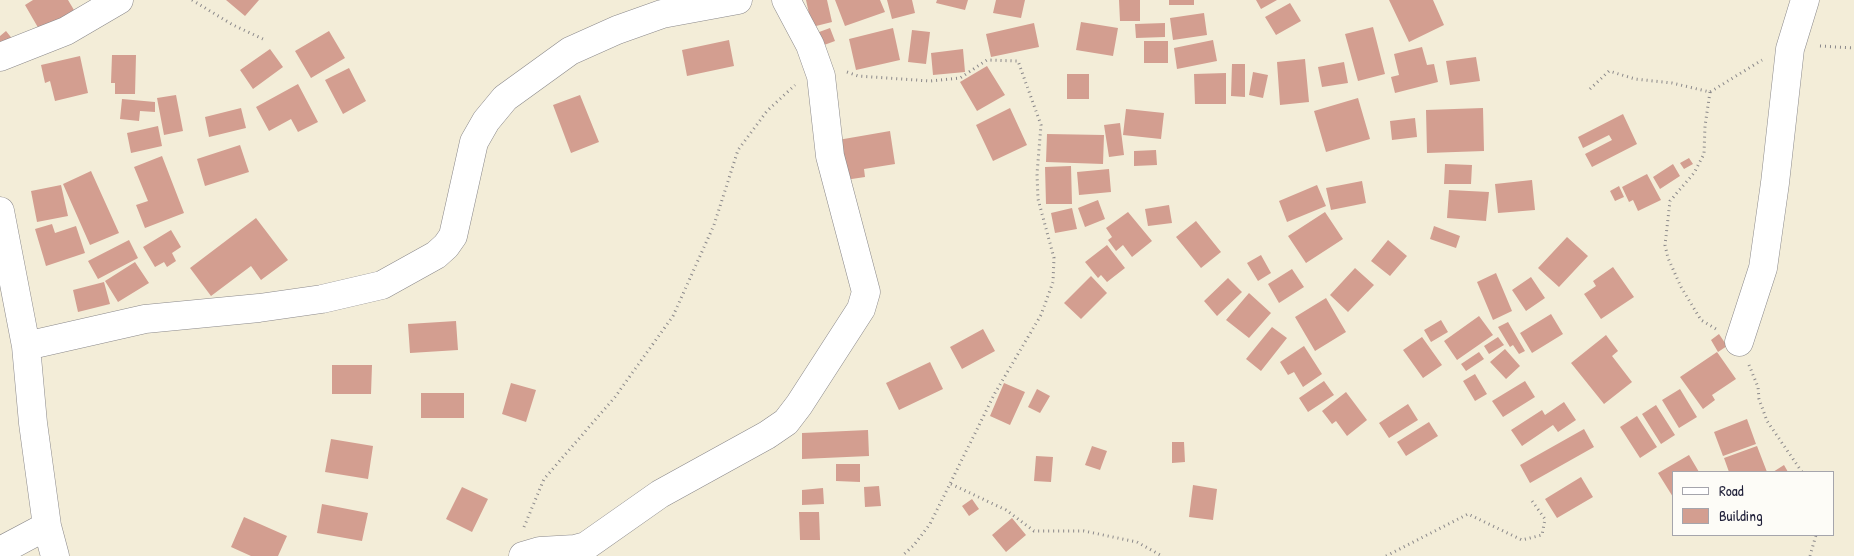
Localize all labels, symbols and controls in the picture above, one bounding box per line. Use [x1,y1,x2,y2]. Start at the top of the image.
legend [1672,471,1834,536]
text: Road [1719,480,1744,501]
text: Building [1719,505,1763,526]

